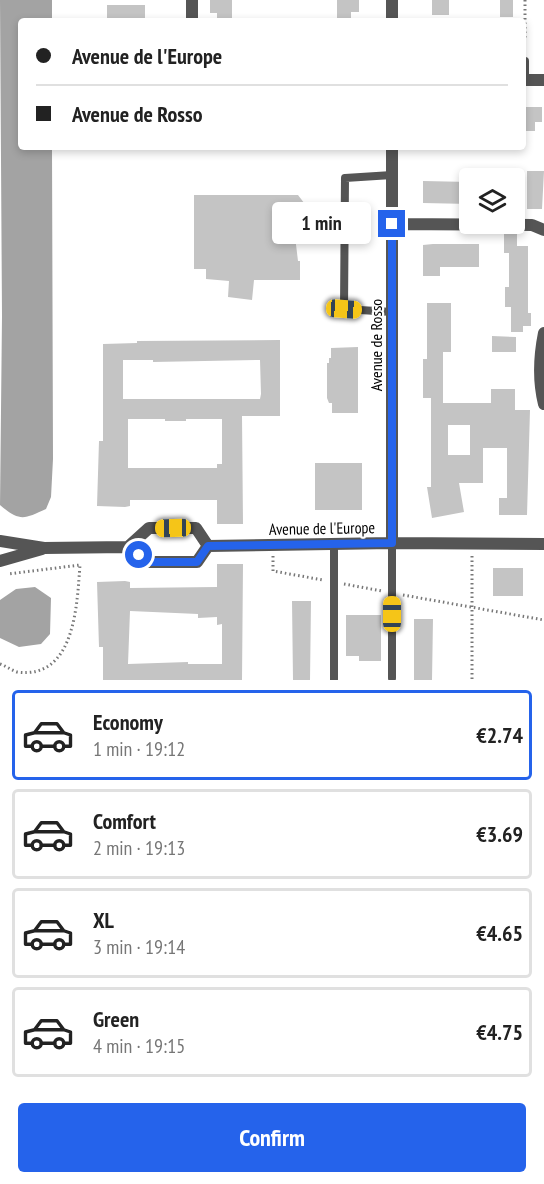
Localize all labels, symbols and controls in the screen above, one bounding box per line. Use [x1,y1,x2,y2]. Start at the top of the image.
text: Avenue de l'Europe [72,42,222,70]
text: Avenue de Rosso [72,100,203,128]
map controls [459,168,525,234]
button: layers [459,168,525,234]
callout: 1 min [272,203,371,245]
text: 1 min [301,210,342,236]
route end [378,210,405,237]
car [325,299,363,319]
street label: Avenue de Rosso [366,299,386,391]
street label: Avenue de l'Europe [269,517,375,539]
car [155,519,191,537]
route start [125,541,152,568]
car [383,596,401,632]
icon: car [21,708,75,762]
text: Economy [93,708,163,736]
text: €2.74 [476,721,523,749]
text: 1 min · 19:12 [93,736,185,762]
icon: car [21,807,75,861]
text: Comfort [93,807,156,835]
text: €3.69 [476,820,523,848]
text: 2 min · 19:13 [93,835,185,861]
icon: car [21,906,75,960]
text: XL [93,906,114,934]
text: €4.65 [476,919,523,947]
text: 3 min · 19:14 [93,934,185,960]
icon: car [21,1005,75,1059]
text: Green [93,1005,139,1033]
text: €4.75 [476,1018,523,1046]
text: 4 min · 19:15 [93,1033,185,1059]
button: Confirm [18,1103,526,1172]

